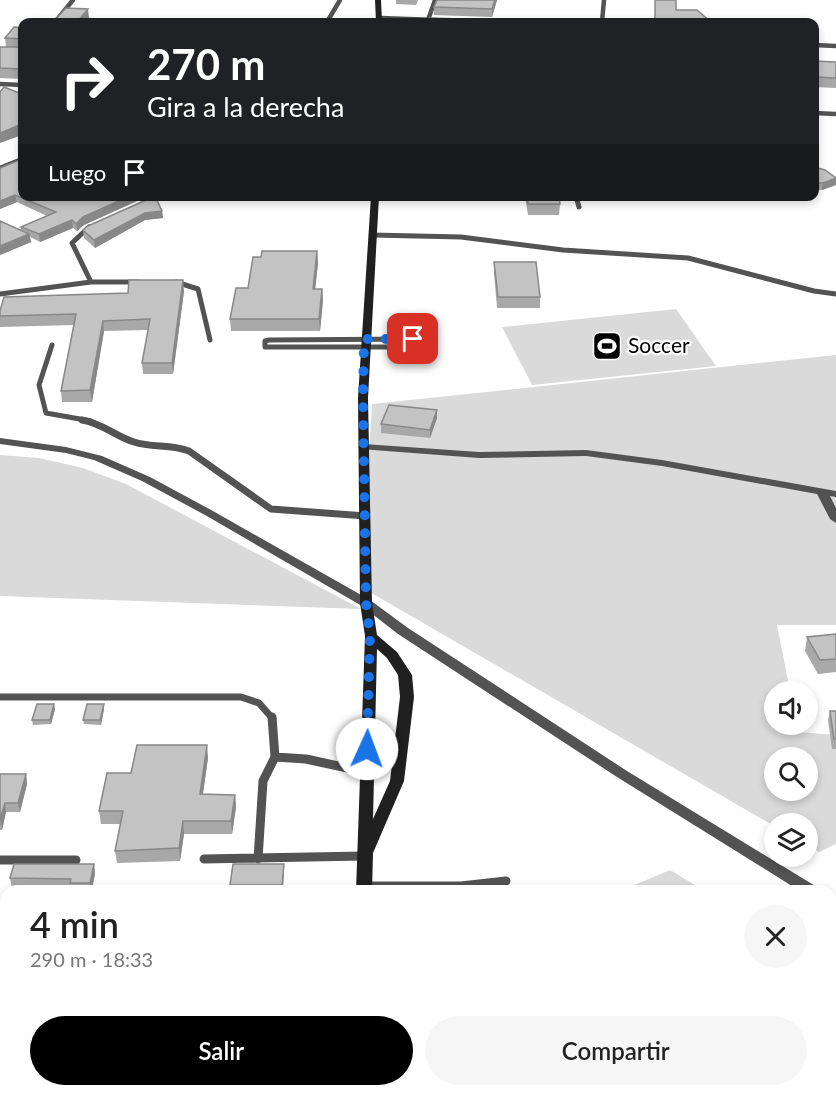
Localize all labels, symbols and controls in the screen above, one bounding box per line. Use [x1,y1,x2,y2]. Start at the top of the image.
text: 270 m [147,39,265,89]
icon: right [48,42,126,120]
text: Gira a la derecha [147,90,344,123]
icon: arrive [118,156,151,189]
text: Luego [48,159,106,186]
pin [387,313,438,364]
icon: arrive [396,322,429,355]
sports icon: Soccer [591,330,623,362]
place label: Soccer [628,332,690,357]
map controls [764,681,818,867]
button: sound [764,681,818,735]
position arrow [335,717,399,781]
button: search [764,747,818,801]
button: layers [764,813,818,867]
text: 4 min [30,902,119,946]
button: close [744,905,807,968]
text: 290 m · 18:33 [30,947,153,971]
button: Salir [30,1016,413,1085]
button: Compartir [425,1016,807,1085]

